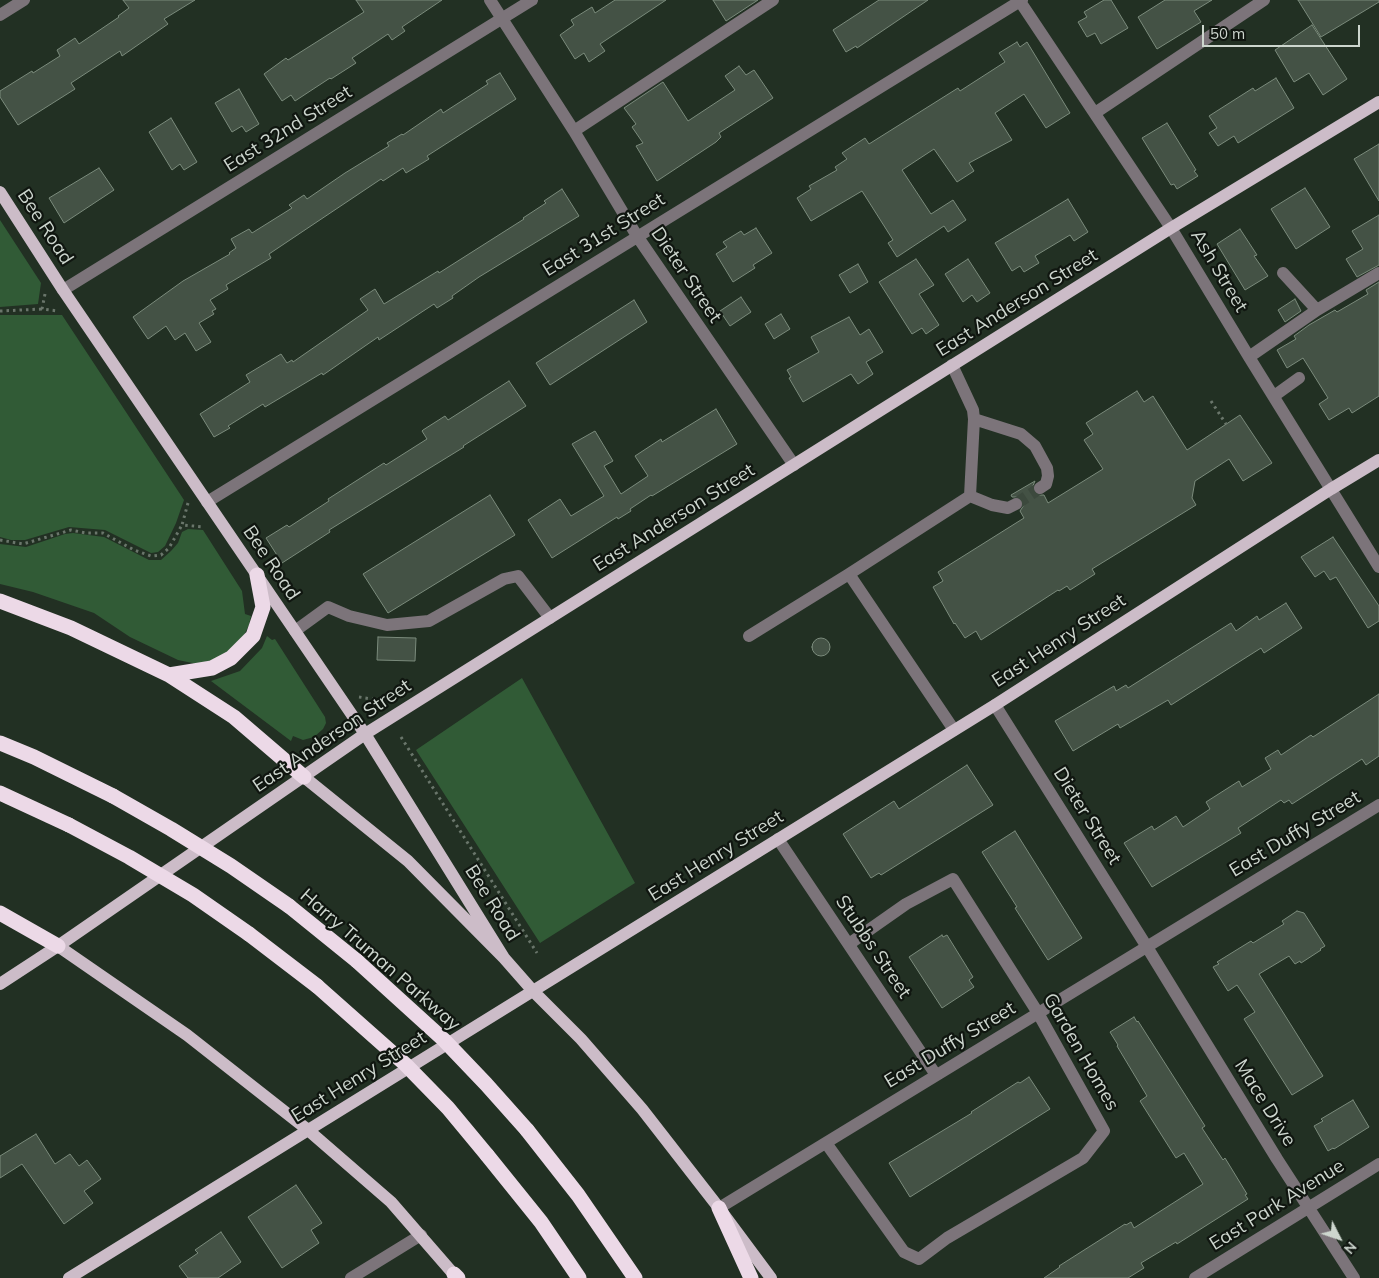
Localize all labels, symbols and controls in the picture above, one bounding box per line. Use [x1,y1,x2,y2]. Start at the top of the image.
scale bar [1204,15,1362,47]
text: 50 m [1210,24,1245,43]
street label: East 32nd Street [220,81,356,177]
street label: Bee Road [12,185,78,269]
street label: East 31st Street [539,188,669,282]
street label: Dieter Street [646,223,726,327]
street label: Ash Street [1186,226,1252,316]
street label: East Anderson Street [932,244,1102,362]
street label: East Anderson Street [589,459,759,577]
street label: Bee Road [238,521,304,605]
street label: East Henry Street [988,589,1130,693]
street label: East Anderson Street [249,675,415,797]
street label: Dieter Street [1048,763,1126,869]
street label: East Duffy Street [1225,786,1365,882]
street label: East Henry Street [644,805,788,907]
street label: Bee Road [460,861,524,945]
street label: Harry Truman Parkway [295,884,465,1036]
street label: Stubbs Street [830,891,916,1003]
street label: Garden Homes [1038,989,1124,1115]
street label: East Duffy Street [880,997,1020,1093]
street label: East Henry Street [287,1026,431,1128]
street label: Mace Drive [1229,1055,1301,1151]
street label: East Park Avenue [1205,1154,1349,1256]
north arrow [1314,1213,1364,1263]
text: N [1340,1238,1361,1258]

